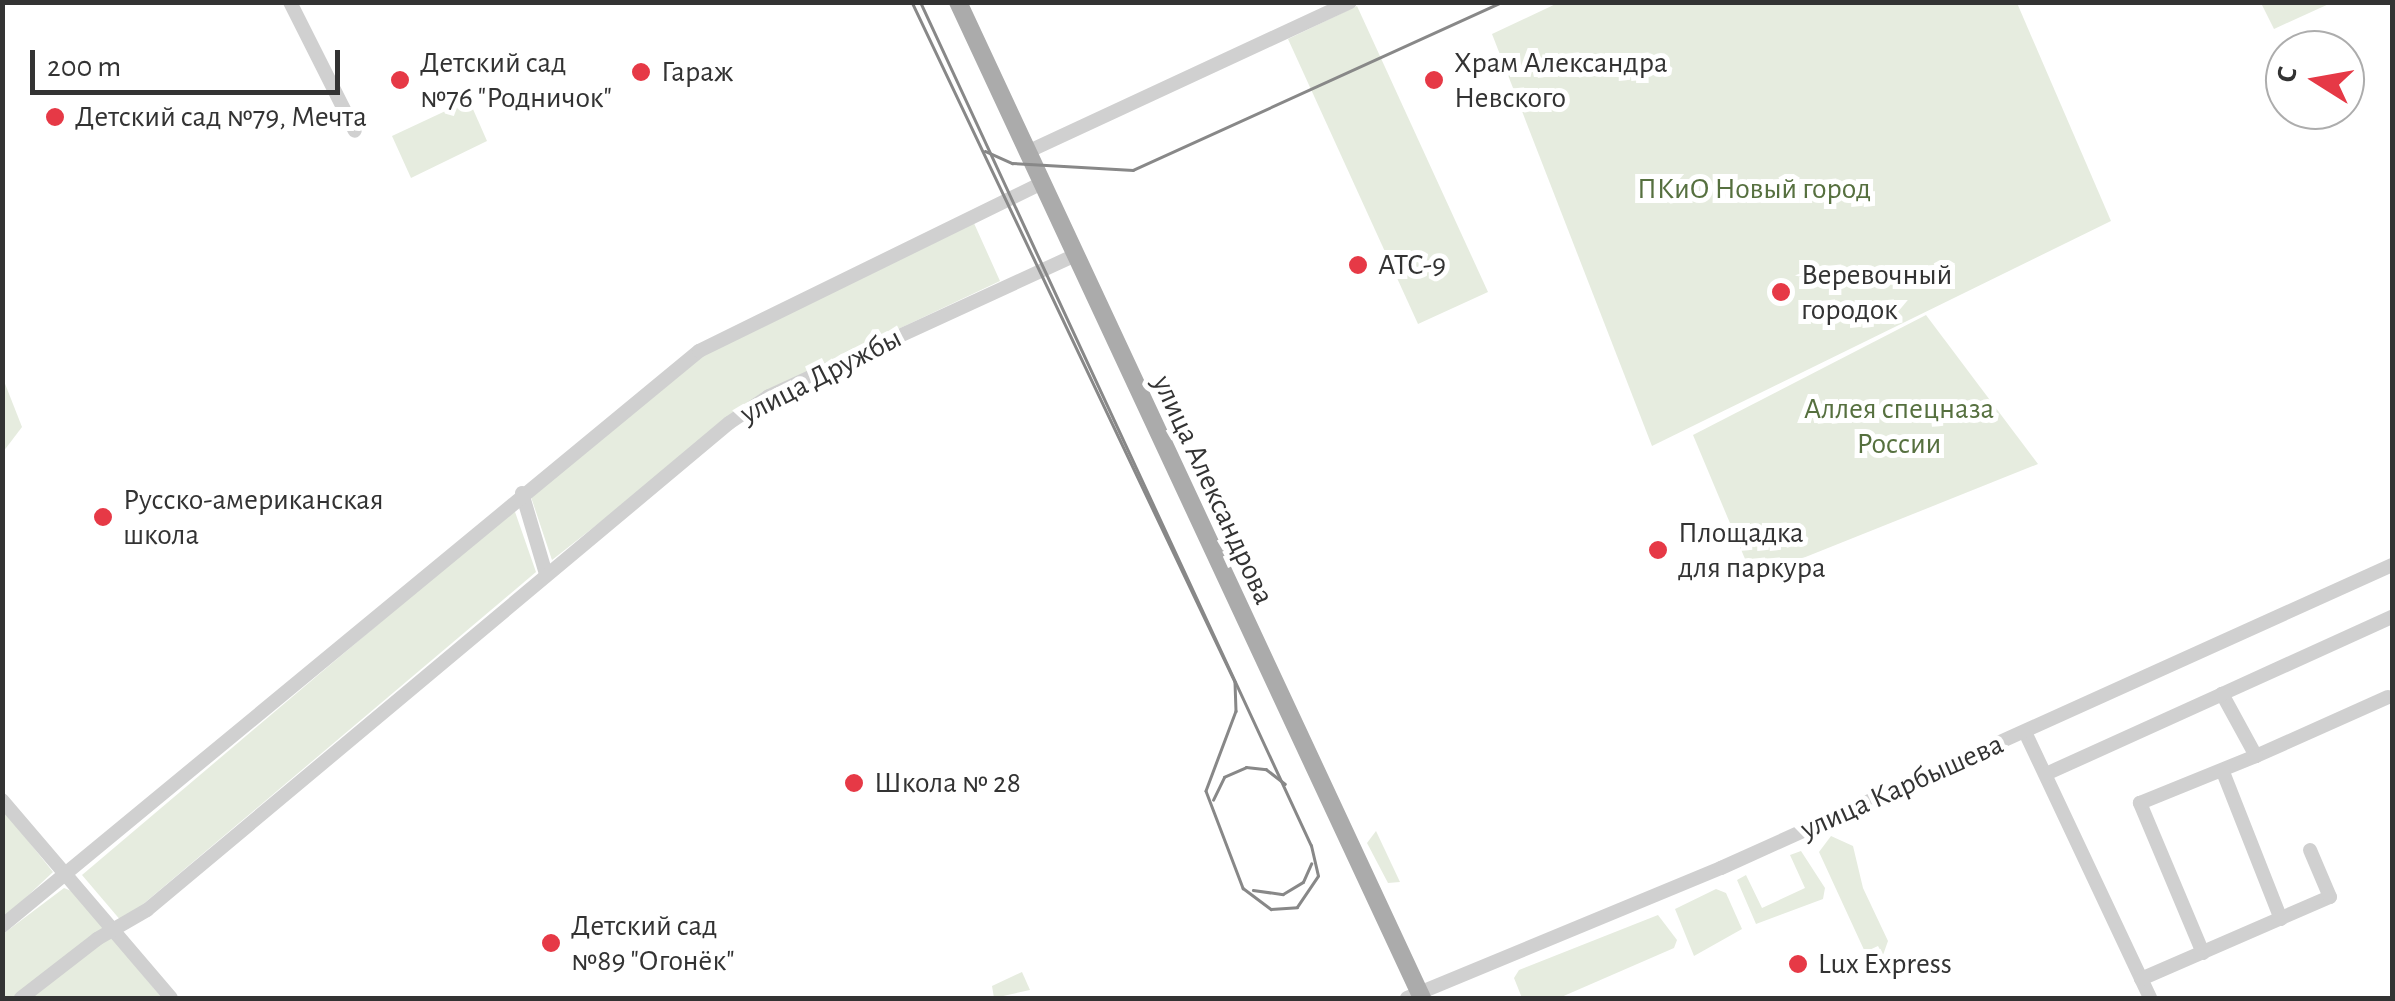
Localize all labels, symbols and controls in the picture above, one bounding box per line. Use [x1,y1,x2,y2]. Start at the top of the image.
scale bar [35,30,345,92]
north arrow [2265,30,2365,130]
place label: Детский сад №76 "Родничок" [420,45,612,116]
place label: Храм Александра Невского [1454,45,1668,116]
text: 200 m [47,52,121,82]
place label: Гараж [661,54,733,90]
marker: Гараж [630,61,652,83]
text: С [2272,64,2303,85]
marker: Детский сад №76 "Родничок" [389,69,411,91]
marker: Храм Александра Невского [1423,69,1445,91]
place label: Детский сад №79, Мечта [75,99,367,135]
marker: Детский сад №79, Мечта [44,106,66,128]
park label: ПКиО Новый город [1637,171,1871,207]
place label: АТС-9 [1378,247,1446,283]
marker: АТС-9 [1347,254,1369,276]
place label: Веревочный городок [1801,257,1952,328]
marker: Веревочный городок [1770,281,1792,303]
street label: улица Дружбы [734,320,908,432]
street label: улица Александрова [1144,370,1282,610]
park label: Аллея спецназа России [1804,391,1994,462]
place label: Русско-американская школа [123,482,384,552]
marker: Русско-американская школа [92,506,114,528]
place label: Площадка для паркура [1678,515,1826,586]
marker: Площадка для паркура [1647,539,1669,561]
street label: улица Карбышева [1795,726,2009,848]
place label: Школа № 28 [874,765,1021,801]
marker: Школа № 28 [843,772,865,794]
place label: Детский сад №89 "Огонёк" [571,908,735,978]
marker: Детский сад №89 "Огонёк" [540,932,562,954]
place label: Lux Express [1818,946,1952,982]
marker: Lux Express [1787,953,1809,975]

